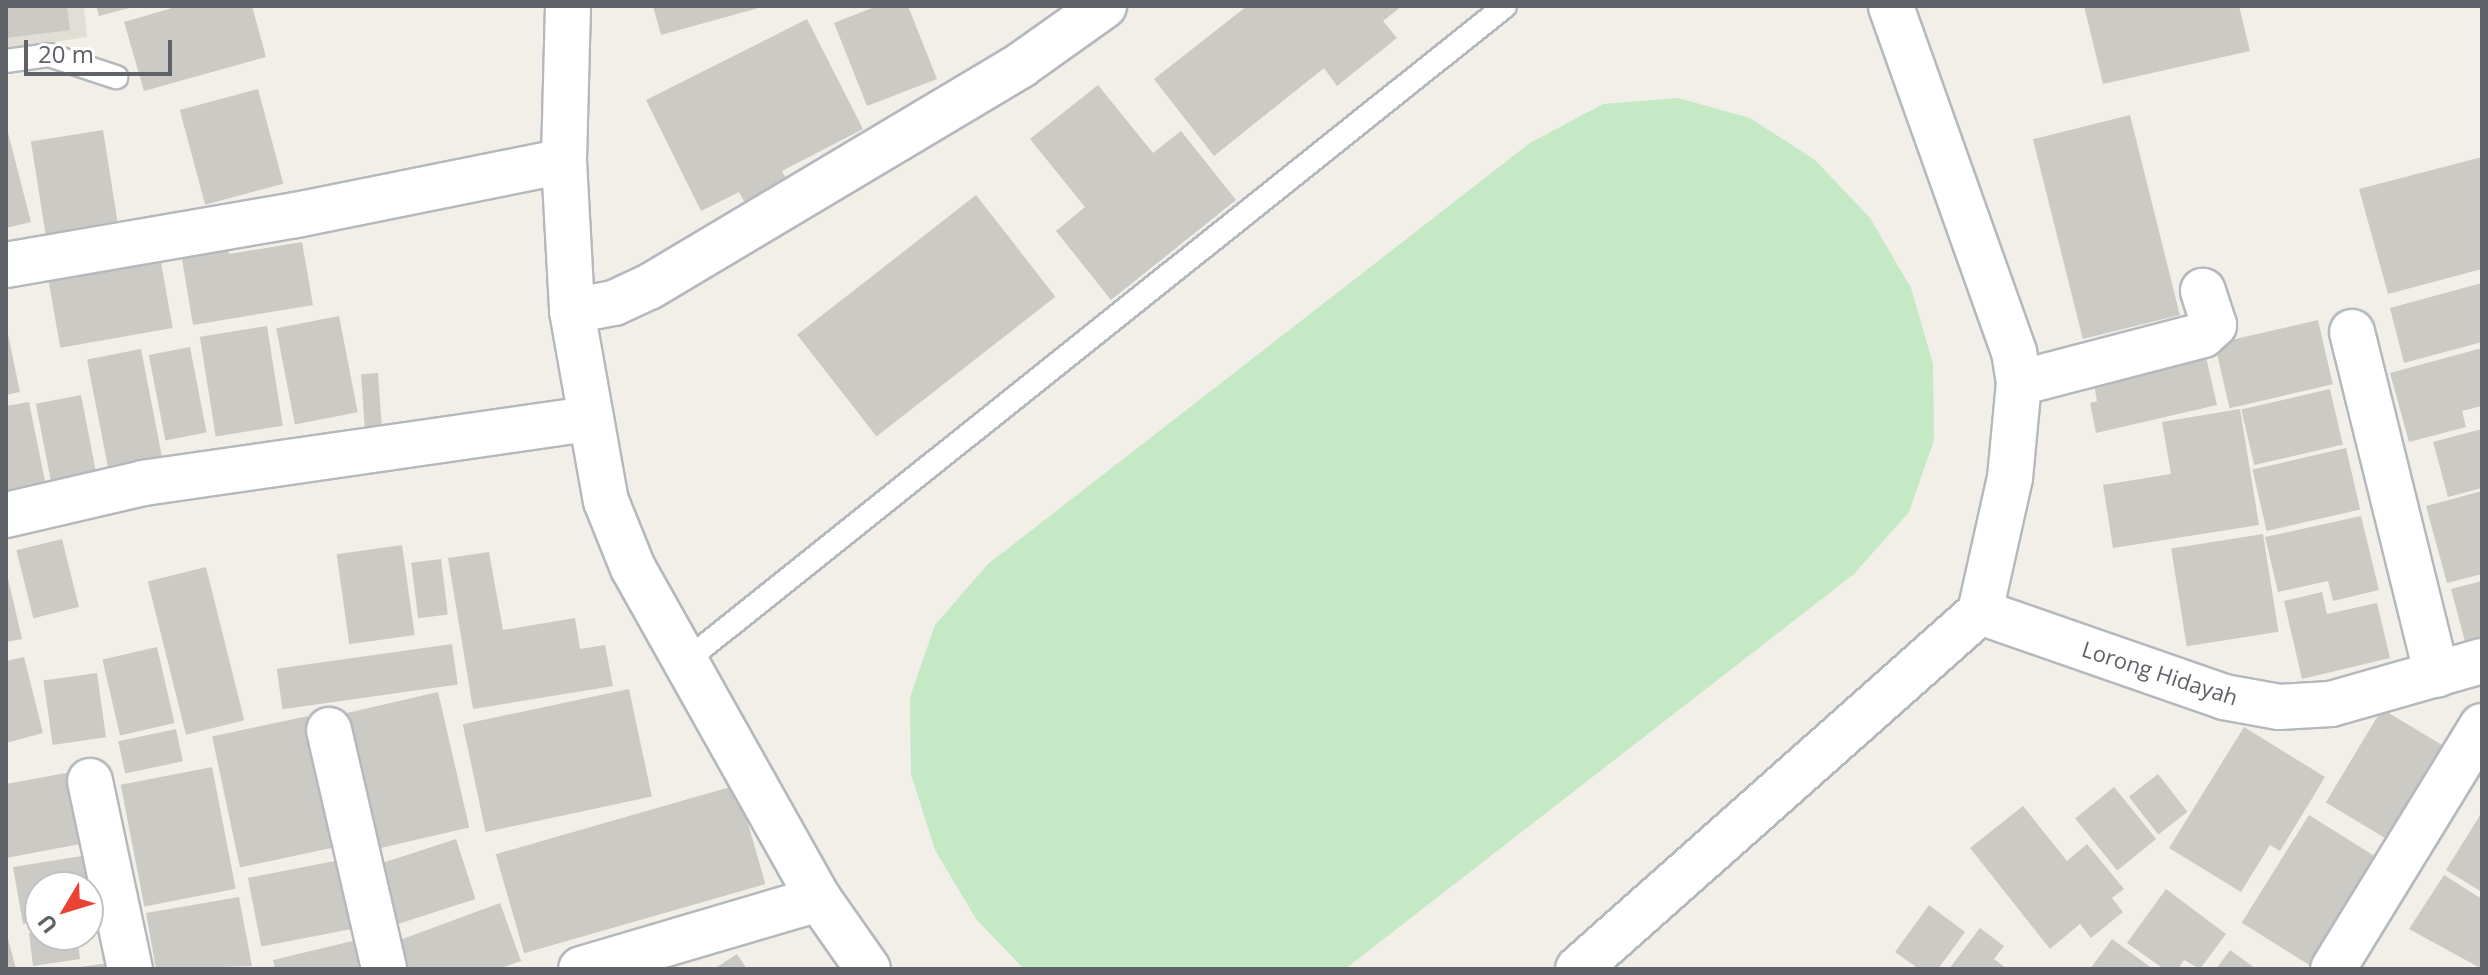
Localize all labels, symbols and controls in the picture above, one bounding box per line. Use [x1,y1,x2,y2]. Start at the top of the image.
scale bar [28,24,176,74]
text: 20 m [38,37,94,70]
street label: Lorong Hidayah [2079,635,2241,711]
north arrow [24,871,104,951]
text: U [30,909,64,940]

